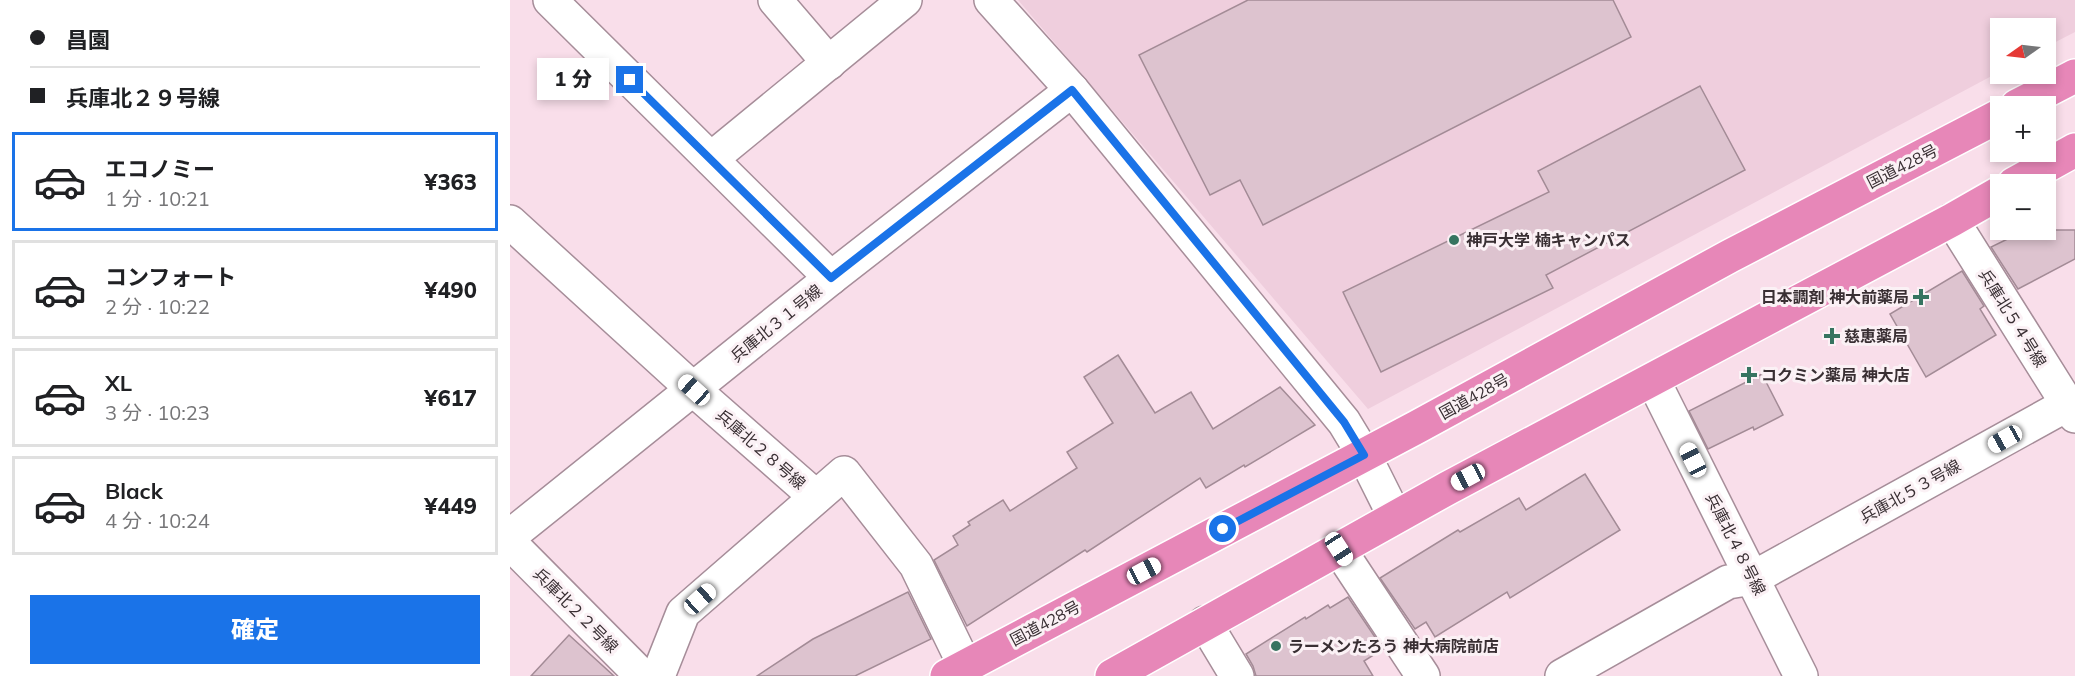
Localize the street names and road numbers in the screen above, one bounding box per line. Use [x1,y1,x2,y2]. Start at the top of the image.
street label: 国道428号 [1863,140,1941,192]
street label: 兵庫北５４号線 [1975,265,2051,371]
street label: 兵庫北３１号線 [726,280,826,366]
street label: 国道428号 [1436,369,1512,423]
street label: 兵庫北２８号線 [712,405,810,493]
street label: 兵庫北５３号線 [1856,455,1964,527]
street label: 兵庫北４８号線 [1702,490,1770,598]
street label: 兵庫北２２号線 [529,563,623,657]
street label: 国道428号 [1006,596,1084,650]

